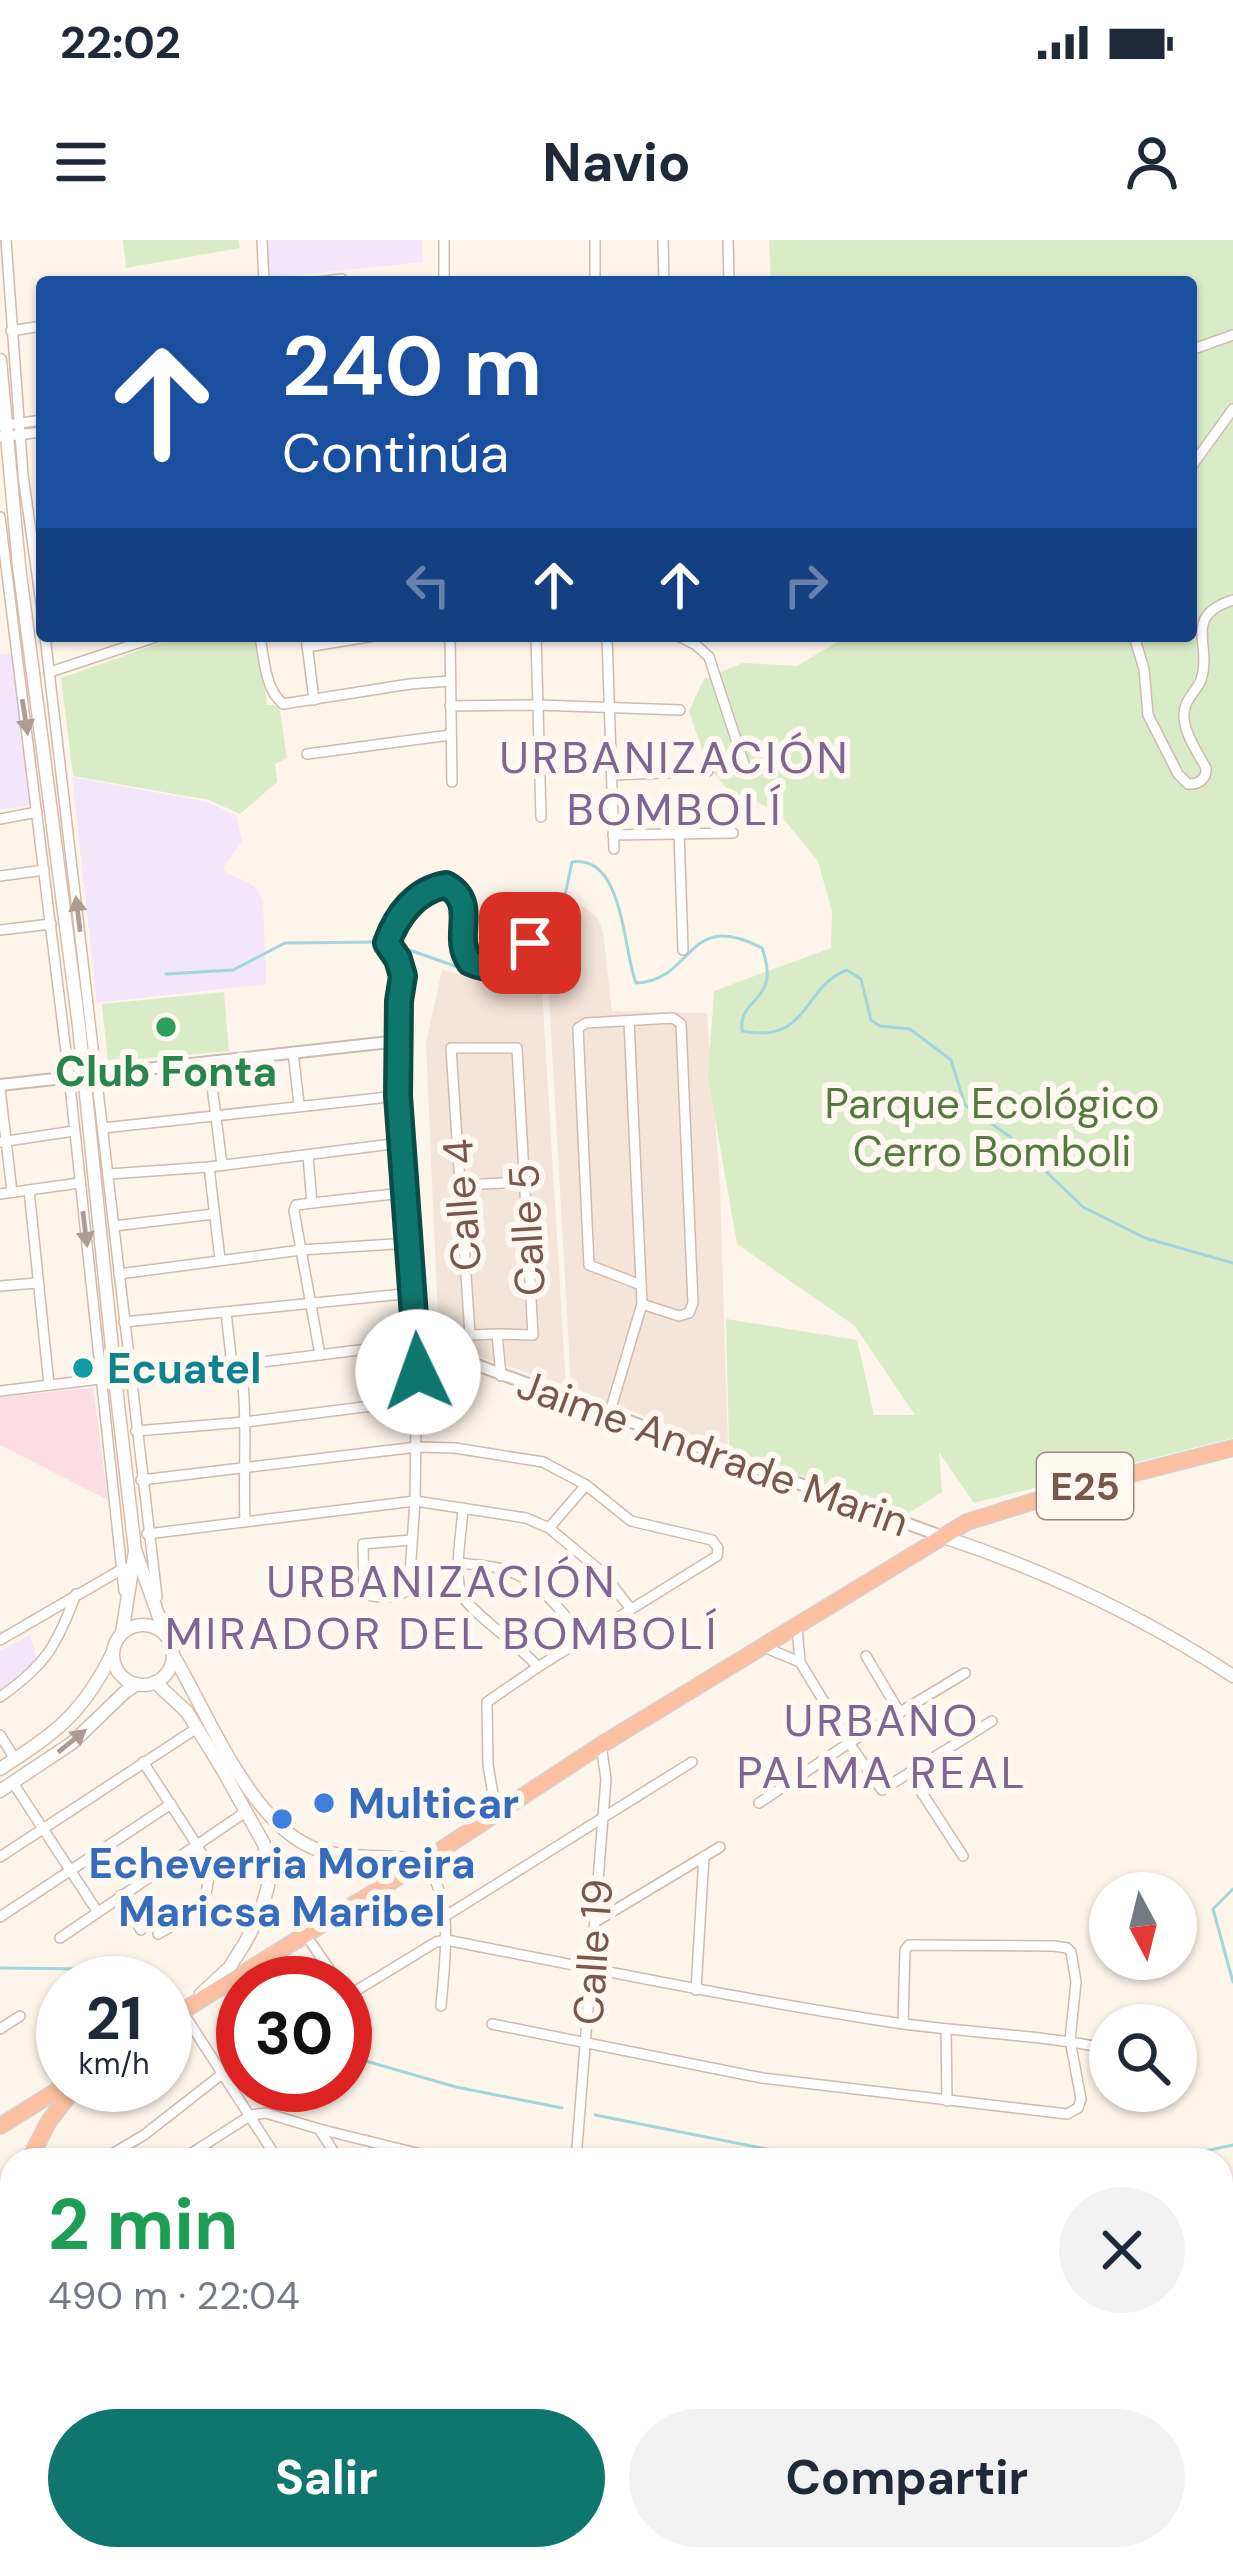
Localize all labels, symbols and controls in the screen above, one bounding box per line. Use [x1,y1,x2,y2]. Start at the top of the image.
text: 22:02 [60,13,181,72]
text: Navio [542,127,691,198]
icon: menu [48,129,114,195]
icon: person [1119,129,1185,195]
text: 240 m [282,312,542,421]
icon: ahead [84,324,240,480]
text: Continúa [282,418,509,489]
icon: left [395,552,461,618]
icon: ahead [521,552,587,618]
icon: ahead [647,552,713,618]
icon: right [773,552,839,618]
one-way arrow [16,699,35,736]
district label: URBANIZACIÓN BOMBOLÍ [499,728,851,839]
pin [479,892,581,994]
one-way arrow [69,894,88,932]
icon: arrive [497,910,563,976]
marker: Club Fonta [153,1014,179,1040]
place label: Club Fonta [55,1044,277,1099]
park label: Parque Ecológico Cerro Bomboli [825,1076,1159,1179]
street label: Calle 4 [430,1137,494,1273]
street label: Calle 5 [496,1162,558,1298]
one-way arrow [75,1211,94,1248]
position arrow [355,1309,481,1435]
place label: Ecuatel [107,1341,261,1396]
marker: Ecuatel [70,1355,96,1381]
street label: Jaime Andrade Marin [510,1357,916,1549]
road number: E25 [1037,1453,1133,1519]
district label: URBANIZACIÓN MIRADOR DEL BOMBOLÍ [165,1552,719,1663]
district label: URBANO PALMA REAL [736,1691,1028,1802]
one-way arrow [56,1729,87,1754]
place label: Multicar [348,1776,519,1831]
marker: Multicar [311,1790,337,1816]
marker: Echeverria Moreira Maricsa Maribel [269,1806,295,1832]
place label: Echeverria Moreira Maricsa Maribel [88,1836,476,1939]
north arrow [1089,1872,1197,1980]
map controls [1089,1872,1197,2112]
street label: Calle 19 [560,1877,626,2027]
speed limit sign: 30 [216,1956,372,2112]
text: 21 [86,1979,142,2058]
button: search [1089,2004,1197,2112]
text: km/h [79,2044,149,2083]
text: 2 min [48,2178,238,2271]
button: close [1059,2187,1185,2313]
text: 490 m · 22:04 [48,2270,300,2321]
button: Salir [48,2409,605,2547]
button: Compartir [629,2409,1185,2547]

